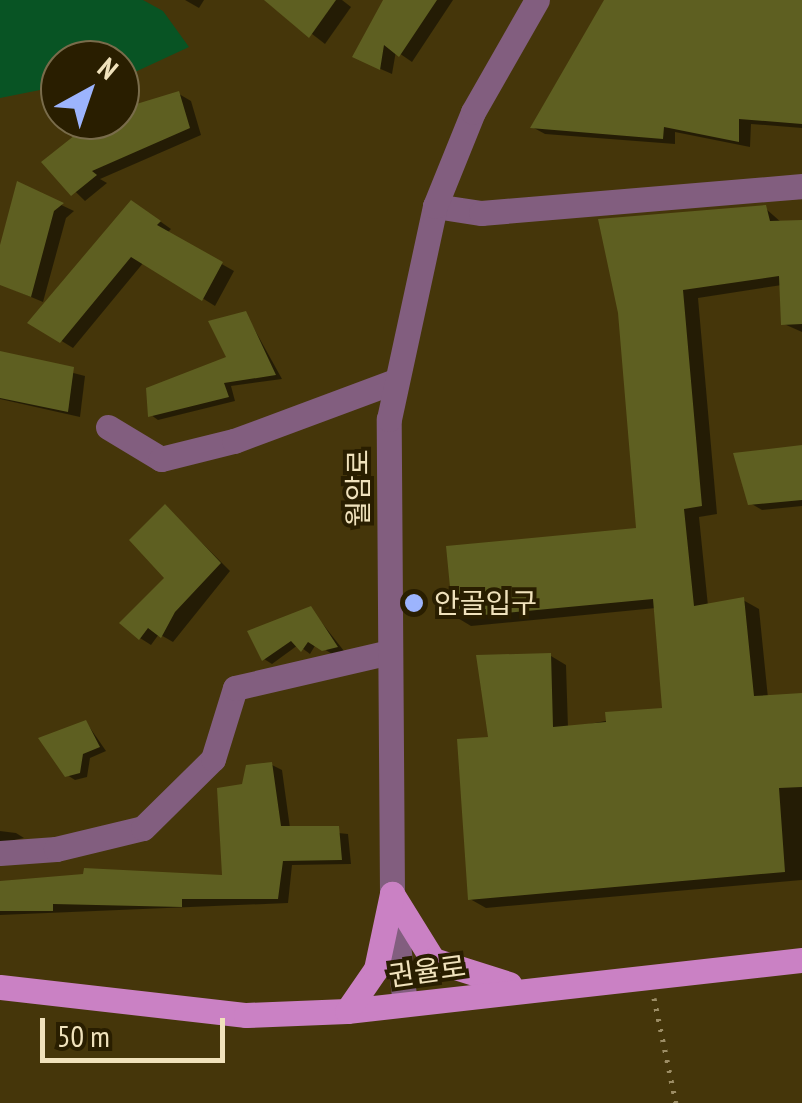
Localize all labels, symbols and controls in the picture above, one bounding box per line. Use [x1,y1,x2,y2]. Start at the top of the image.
north arrow [40,40,140,140]
text: N [91,49,126,87]
street label: 월암로 [341,449,375,527]
place label: 안골입구 [434,586,537,620]
marker: 안골입구 [403,592,425,614]
street label: 권율로 [386,949,468,993]
scale bar [45,998,230,1060]
text: 50 m [57,1016,110,1055]

